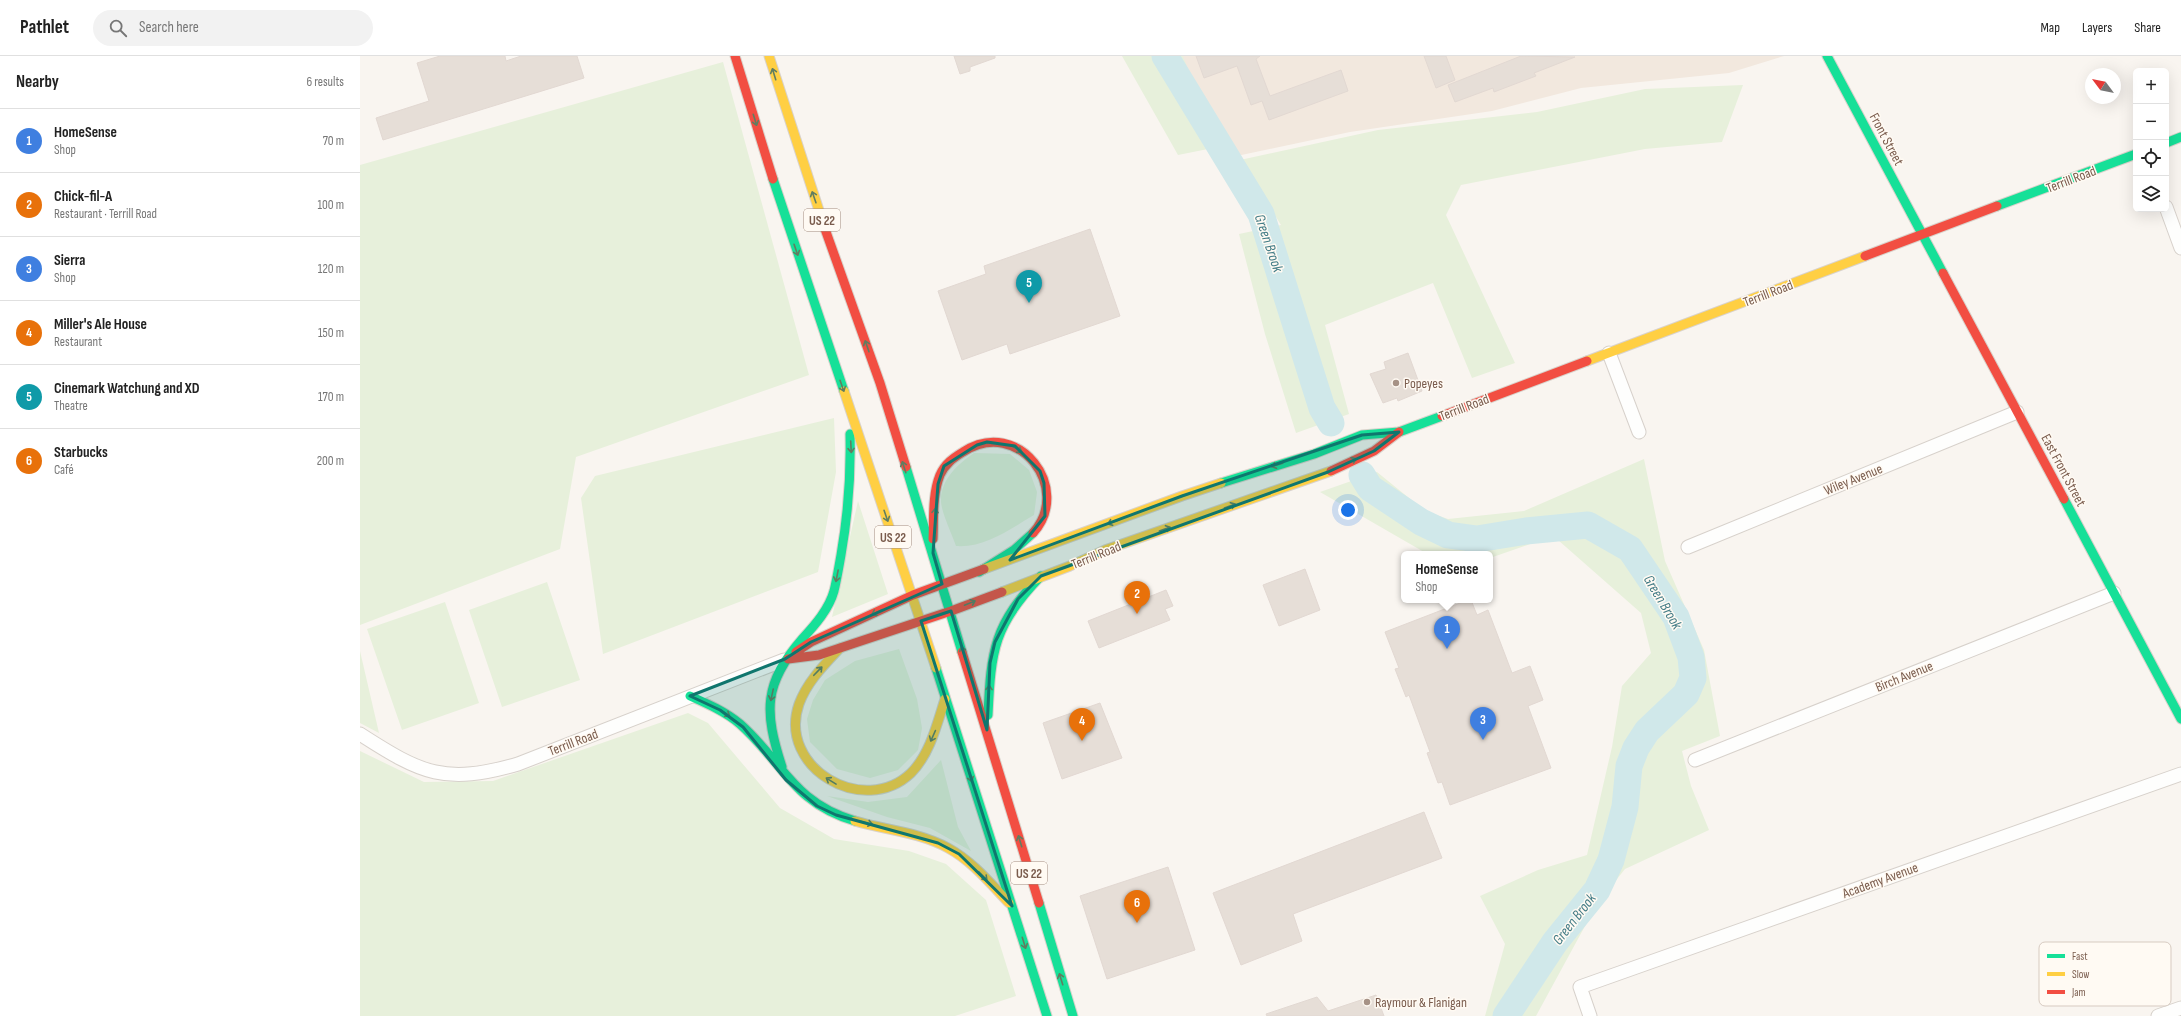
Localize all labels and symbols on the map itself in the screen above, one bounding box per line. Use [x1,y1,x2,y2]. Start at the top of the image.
one-way arrow [770,67,777,80]
north arrow [2085,68,2121,104]
street label: Front Street [1866,110,1907,168]
one-way arrow [752,113,759,126]
street label: Terrill Road [2044,162,2099,197]
one-way arrow [810,191,817,204]
road number: US 22 [804,209,840,231]
water label: Green Brook [1250,212,1287,275]
one-way arrow [792,243,800,255]
pin: 5 [1016,270,1042,303]
street label: Terrill Road [1741,276,1796,311]
one-way arrow [862,341,870,353]
place label: Popeyes [1404,375,1443,392]
marker: Popeyes [1391,378,1401,388]
one-way arrow [838,380,846,392]
street label: Terrill Road [1437,390,1492,425]
street label: East Front Street [2037,431,2090,509]
one-way arrow [847,440,855,453]
one-way arrow [1012,444,1023,453]
one-way arrow [1345,457,1357,465]
street label: Wiley Avenue [1821,460,1885,499]
one-way arrow [900,461,908,473]
one-way arrow [1272,462,1284,470]
your location [1338,500,1358,520]
one-way arrow [1223,502,1236,509]
one-way arrow [931,508,938,521]
one-way arrow [883,509,890,522]
one-way arrow [1107,518,1119,526]
one-way arrow [1159,525,1171,533]
road number: US 22 [875,526,911,548]
street label: Terrill Road [1069,538,1124,573]
one-way arrow [833,569,841,582]
water label: Green Brook [1639,572,1686,633]
pin: 2 [1124,581,1150,614]
one-way arrow [964,598,976,606]
one-way arrow [872,608,884,616]
pin: 1 [1434,616,1460,649]
one-way arrow [959,646,966,659]
street label: Birch Avenue [1873,657,1936,696]
one-way arrow [813,666,823,676]
one-way arrow [985,685,993,698]
one-way arrow [767,688,775,701]
pin: 3 [1470,707,1496,740]
pin: 4 [1069,708,1095,741]
one-way arrow [719,709,730,717]
street label: Terrill Road [546,725,601,760]
one-way arrow [929,729,936,741]
one-way arrow [967,769,974,782]
one-way arrow [826,777,837,785]
one-way arrow [860,820,873,827]
one-way arrow [1015,835,1023,847]
street label: Academy Avenue [1839,859,1920,902]
road number: US 22 [1011,862,1047,884]
one-way arrow [978,871,988,881]
water label: Green Brook [1548,889,1601,949]
pin: 6 [1124,890,1150,923]
one-way arrow [1021,937,1028,950]
legend [2039,942,2171,1006]
text: Fast [2072,950,2088,963]
text: Slow [2072,968,2089,981]
one-way arrow [1057,972,1064,985]
text: Jam [2071,986,2086,999]
place label: Raymour & Flanigan [1375,994,1467,1011]
marker: Raymour & Flanigan [1362,997,1372,1007]

